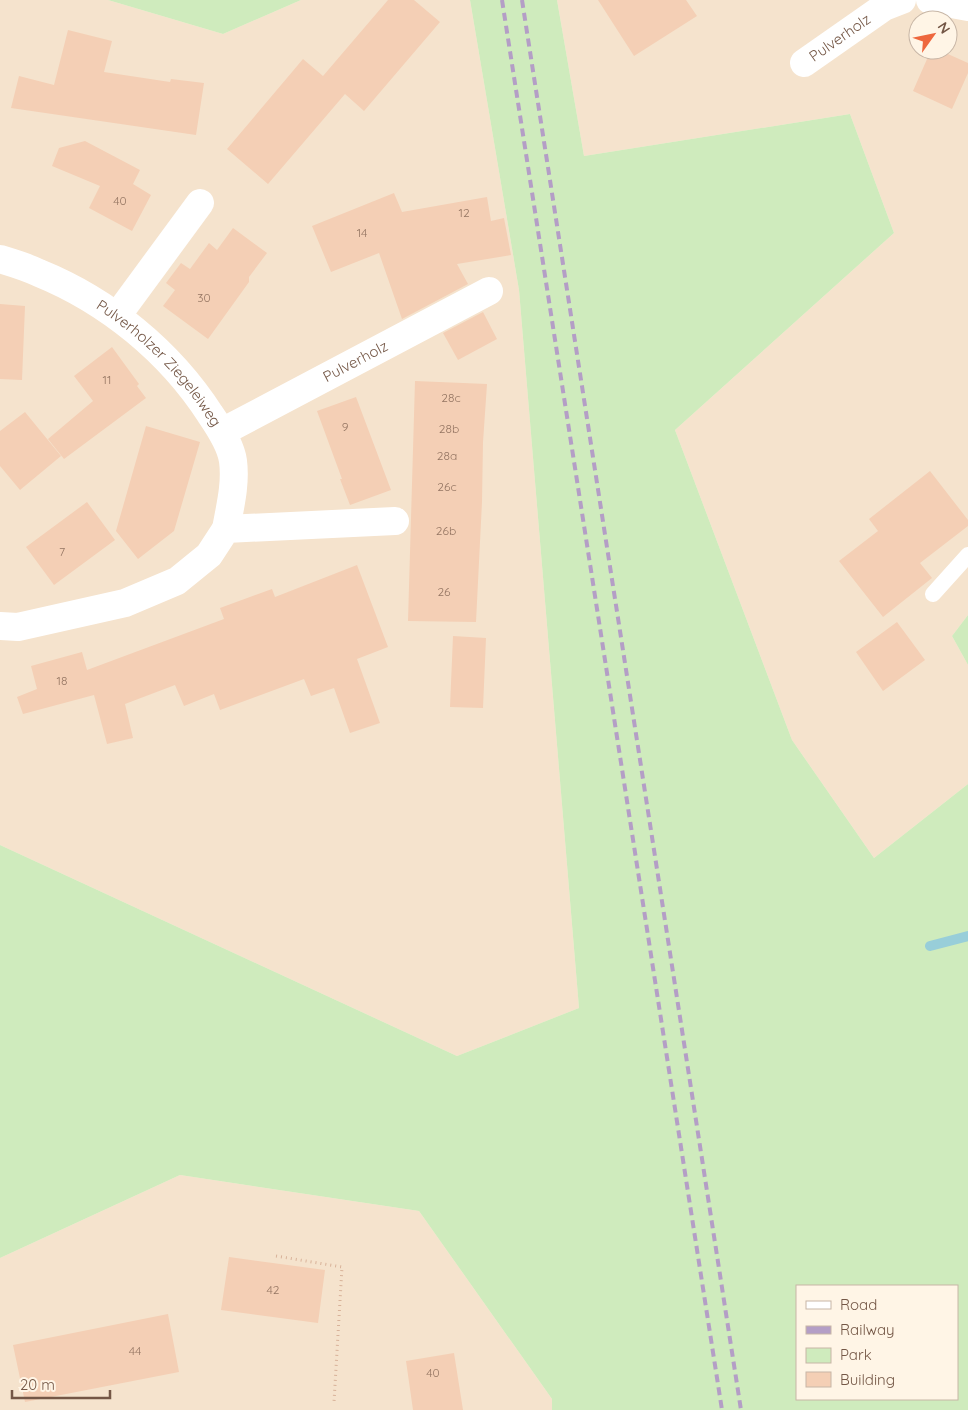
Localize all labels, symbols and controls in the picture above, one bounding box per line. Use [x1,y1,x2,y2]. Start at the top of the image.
street label: Pulverholz [805,9,874,65]
north arrow [908,10,958,60]
text: N [934,19,954,37]
house number: 40 [113,193,127,208]
house number: 12 [458,205,470,220]
house number: 14 [357,225,367,240]
house number: 30 [197,290,211,305]
street label: Pulverholzer Ziegeleiweg [93,295,226,430]
street label: Pulverholz [320,336,391,386]
house number: 11 [103,372,111,387]
house number: 28c [441,390,461,405]
house number: 9 [342,419,349,434]
house number: 28b [439,421,459,436]
house number: 28a [437,448,457,463]
house number: 26c [437,479,457,494]
house number: 26b [436,523,456,538]
house number: 7 [59,544,65,559]
house number: 26 [437,584,451,599]
house number: 18 [57,673,67,688]
house number: 42 [267,1282,280,1297]
legend [796,1285,958,1400]
text: Road [840,1295,877,1314]
text: Railway [840,1320,895,1339]
house number: 44 [129,1343,141,1358]
text: Park [840,1345,872,1364]
house number: 40 [426,1365,440,1380]
scale bar [12,1368,110,1400]
text: Building [840,1370,895,1389]
text: 20 m [20,1375,55,1394]

